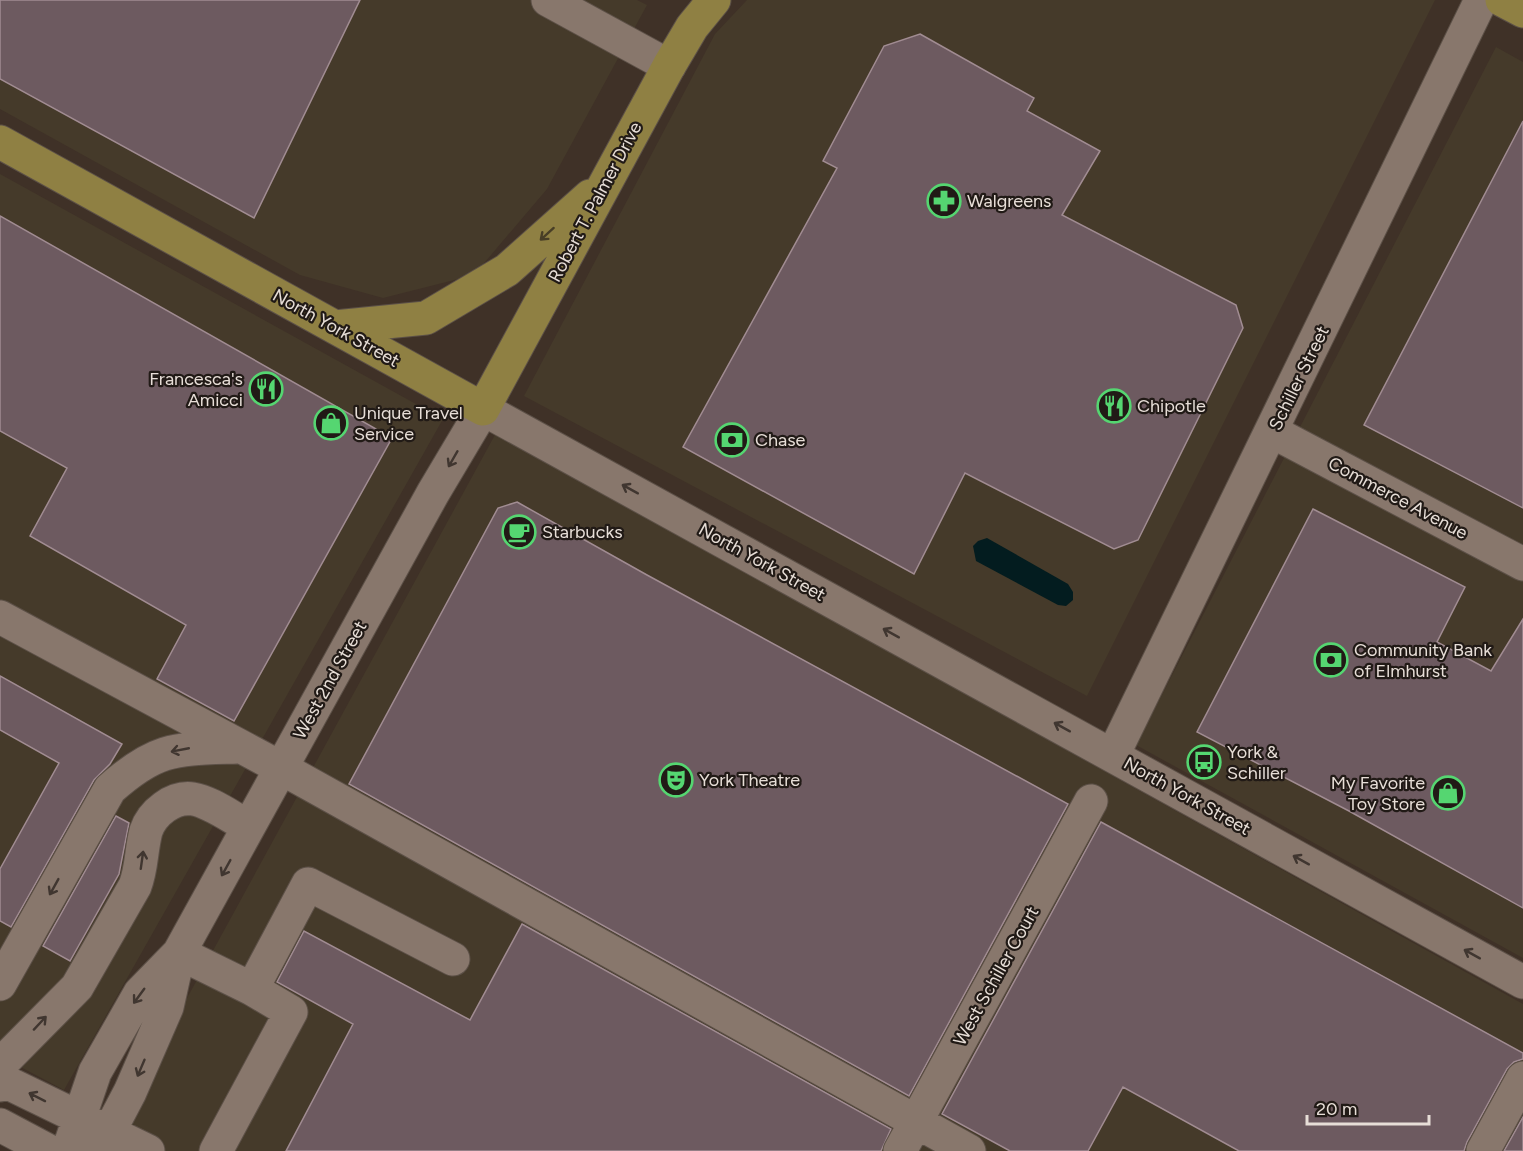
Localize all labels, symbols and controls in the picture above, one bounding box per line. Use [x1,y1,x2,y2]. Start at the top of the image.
street label: Robert T. Palmer Drive [543,118,647,286]
pharmacy icon: Walgreens [926,183,962,219]
place label: Walgreens [967,190,1051,212]
one-way arrow [540,227,555,241]
street label: North York Street [269,284,403,372]
street label: Schiller Street [1264,322,1334,434]
place label: Francesca's Amicci [149,368,243,411]
restaurant icon: Francesca's Amicci [248,371,284,407]
restaurant icon: Chipotle [1096,388,1132,424]
place label: Chipotle [1137,395,1206,417]
place label: Unique Travel Service [354,402,463,445]
shop icon: Unique Travel Service [313,405,349,441]
bank icon: Chase [714,422,750,458]
place label: Chase [755,429,806,451]
one-way arrow [447,450,459,467]
street label: Commerce Avenue [1324,452,1472,544]
one-way arrow [622,483,639,495]
cafe icon: Starbucks [501,514,537,550]
street label: North York Street [695,518,829,606]
place label: Starbucks [542,521,623,543]
street label: West 2nd Street [288,617,372,743]
one-way arrow [883,627,900,639]
place label: Community Bank of Elmhurst [1354,639,1492,682]
bank icon: Community Bank of Elmhurst [1313,642,1349,678]
one-way arrow [1053,721,1071,732]
place label: York & Schiller [1227,741,1286,784]
bus stop icon: York & Schiller [1186,744,1222,780]
one-way arrow [171,745,191,756]
street label: North York Street [1120,752,1254,840]
theatre icon: York Theatre [658,762,694,798]
place label: York Theatre [699,769,800,791]
place label: My Favorite Toy Store [1331,772,1425,815]
shop icon: My Favorite Toy Store [1430,775,1466,811]
one-way arrow [137,851,148,871]
one-way arrow [1293,853,1310,865]
one-way arrow [220,859,232,876]
one-way arrow [48,878,60,895]
street label: West Schiller Court [949,902,1043,1049]
one-way arrow [1464,948,1481,960]
one-way arrow [133,987,146,1003]
one-way arrow [33,1016,48,1031]
one-way arrow [134,1058,146,1076]
scale bar [1307,1088,1428,1126]
one-way arrow [28,1091,46,1103]
text: 20 m [1316,1098,1357,1120]

